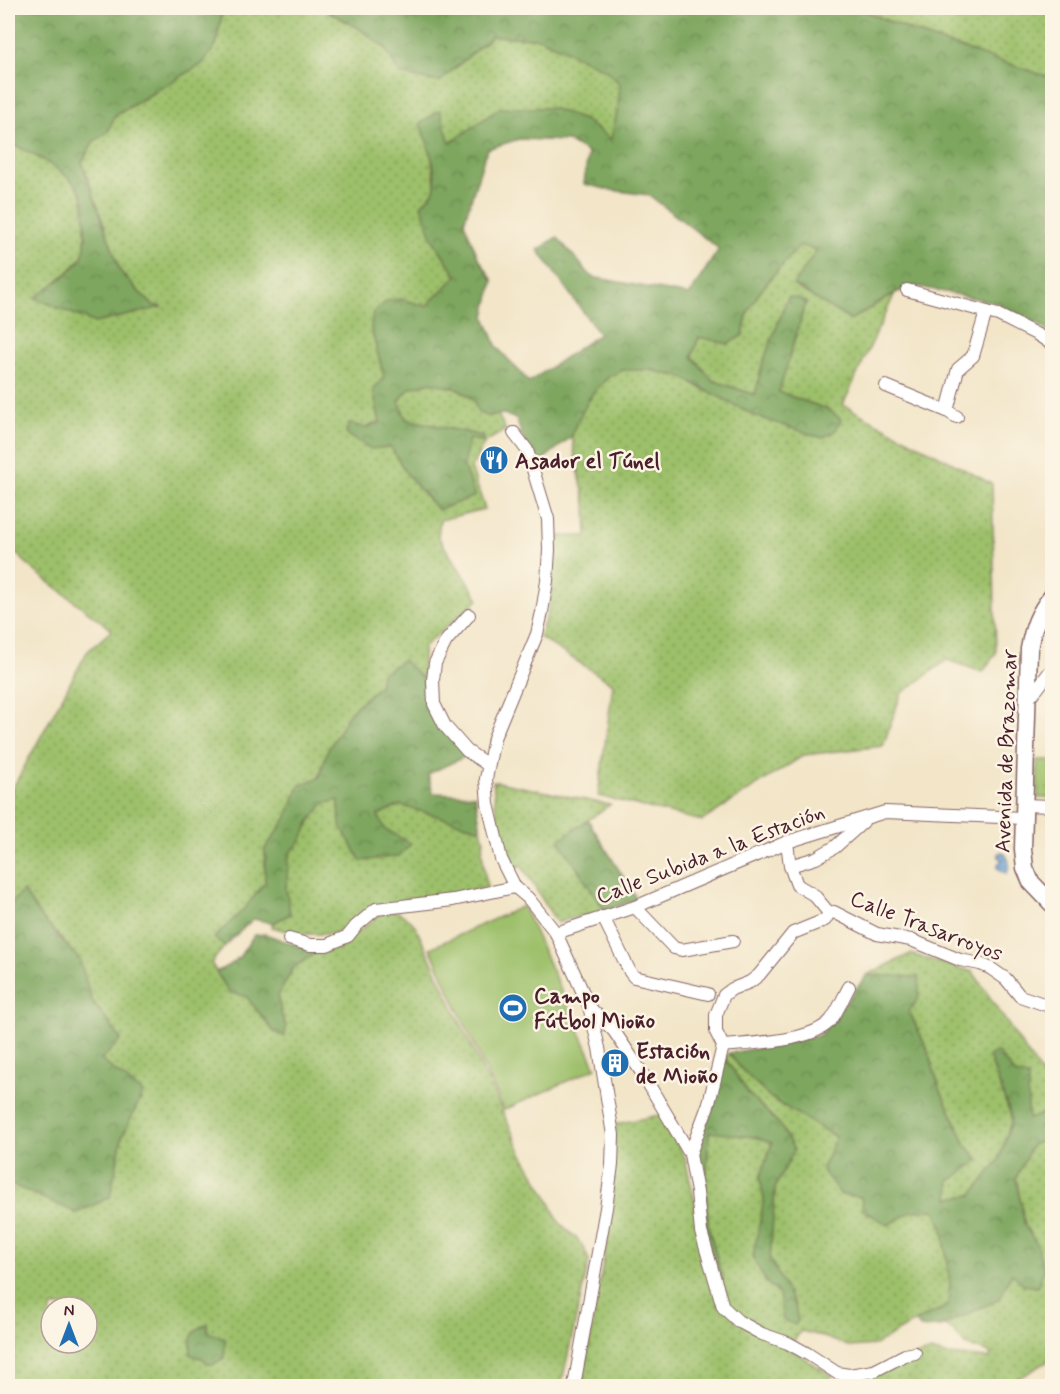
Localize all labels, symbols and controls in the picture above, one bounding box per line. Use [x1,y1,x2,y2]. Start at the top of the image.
restaurant icon: Asador el Túnel [478,444,510,476]
place label: Asador el Túnel [515,448,661,476]
street label: Avenida de Brazomar [989,648,1025,854]
street label: Calle Subida a la Estación [592,798,829,911]
street label: Calle Trasarroyos [846,885,1007,969]
place label: Campo Fútbol Mioño [534,983,655,1036]
sports icon: Campo Fútbol Mioño [497,992,529,1024]
place label: Estación de Mioño [636,1038,718,1091]
building icon: Estación de Mioño [599,1047,631,1079]
north arrow [39,1295,99,1355]
text: N [64,1301,74,1322]

